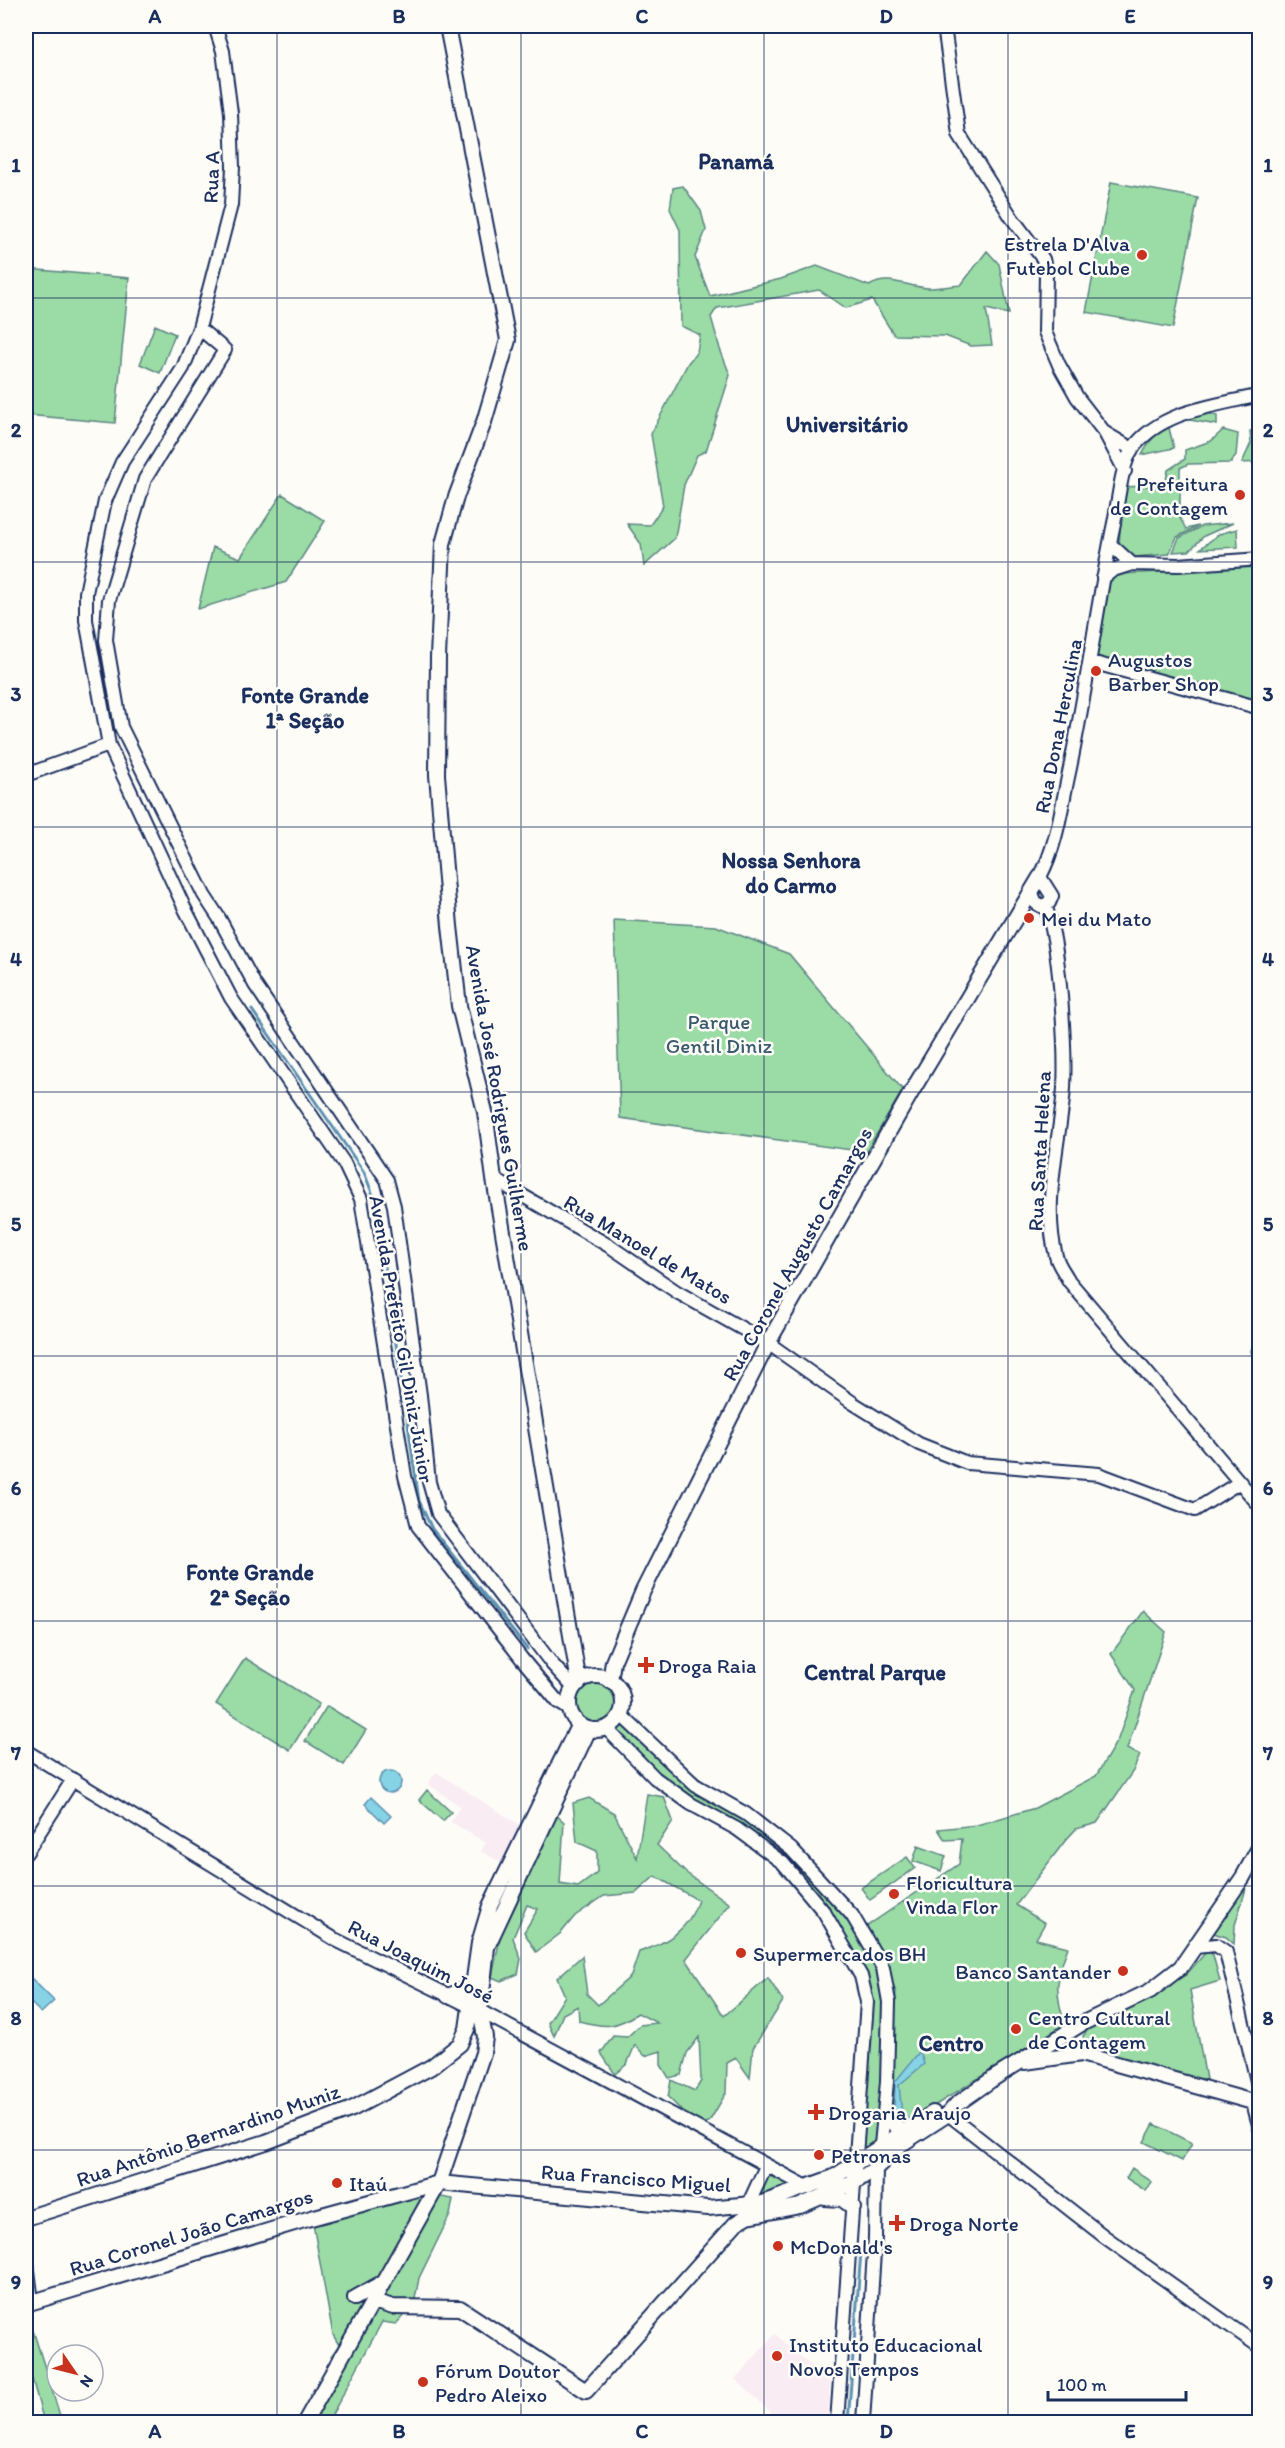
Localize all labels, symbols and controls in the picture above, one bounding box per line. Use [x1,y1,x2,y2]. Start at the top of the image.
text: A [148,4,162,28]
text: B [393,4,406,28]
text: C [636,4,649,28]
text: D [879,4,893,28]
text: E [1124,4,1136,28]
district label: Panamá [698,148,774,175]
street label: Rua A [198,150,224,204]
text: 1 [11,153,21,177]
text: 1 [1263,153,1273,177]
place label: Estrela D'Alva Futebol Clube [1004,231,1130,280]
marker: Estrela D'Alva Futebol Clube [1135,248,1149,262]
district label: Universitário [786,411,908,438]
text: 2 [11,418,22,442]
text: 2 [1263,418,1274,442]
place label: Prefeitura de Contagem [1110,471,1228,520]
marker: Prefeitura de Contagem [1233,488,1247,502]
street label: Rua Dona Herculina [1029,636,1087,816]
place label: Augustos Barber Shop [1108,647,1219,696]
marker: Augustos Barber Shop [1089,664,1103,678]
text: 3 [11,682,22,706]
district label: Fonte Grande 1ª Seção [241,682,369,734]
text: 3 [1263,682,1274,706]
district label: Nossa Senhora do Carmo [721,847,861,899]
place label: Mei du Mato [1041,906,1152,931]
marker: Mei du Mato [1022,911,1036,925]
street label: Avenida José Rodrigues Guilherme [461,943,539,1253]
text: 4 [10,947,22,971]
text: 4 [1262,947,1274,971]
park label: Parque Gentil Diniz [666,1009,773,1058]
street label: Rua Santa Helena [1022,1070,1056,1232]
street label: Rua Coronel Augusto Camargos [717,1123,877,1385]
street label: Rua Manoel de Matos [559,1189,737,1309]
street label: Avenida Prefeito Gil Diniz Júnior [364,1193,440,1485]
text: 5 [11,1212,22,1236]
text: 5 [1263,1212,1274,1236]
text: 6 [11,1476,22,1500]
text: 6 [1263,1476,1274,1500]
district label: Fonte Grande 2ª Seção [186,1559,314,1611]
place label: Droga Raia [658,1653,756,1678]
marker: Droga Raia [639,1658,653,1672]
district label: Central Parque [804,1659,946,1686]
text: 7 [10,1741,21,1765]
text: 7 [1262,1741,1273,1765]
place label: Floricultura Vinda Flor [906,1870,1012,1919]
marker: Floricultura Vinda Flor [887,1887,901,1901]
street label: Rua Joaquim José [344,1914,498,2008]
place label: Supermercados BH [753,1941,926,1966]
marker: Supermercados BH [734,1946,748,1960]
place label: Banco Santander [955,1959,1112,1984]
marker: Banco Santander [1116,1964,1130,1978]
place label: Centro Cultural de Contagem [1028,2005,1170,2054]
text: 8 [11,2006,22,2030]
text: 8 [1263,2006,1274,2030]
marker: Centro Cultural de Contagem [1009,2022,1023,2036]
district label: Centro [918,2030,984,2057]
street label: Rua Antônio Bernardino Muniz [73,2078,343,2192]
place label: Drogaria Araujo [828,2100,971,2125]
marker: Drogaria Araujo [809,2105,823,2119]
place label: Petronas [831,2143,911,2168]
marker: Petronas [812,2148,826,2162]
street label: Rua Francisco Miguel [540,2159,732,2197]
place label: Itaú [349,2171,388,2196]
marker: Itaú [330,2176,344,2190]
street label: Rua Coronel João Camargos [66,2183,316,2281]
place label: Droga Norte [909,2211,1019,2236]
marker: Droga Norte [890,2216,904,2230]
place label: McDonald's [790,2234,893,2259]
marker: McDonald's [771,2239,785,2253]
text: 9 [11,2270,21,2294]
text: 9 [1263,2270,1273,2294]
place label: Instituto Educacional Novos Tempos [789,2332,983,2381]
north arrow [45,2343,105,2403]
marker: Instituto Educacional Novos Tempos [770,2349,784,2363]
place label: Fórum Doutor Pedro Aleixo [435,2358,561,2407]
scale bar [1048,2364,1186,2402]
text: N [76,2371,98,2391]
text: 100 m [1057,2374,1107,2396]
marker: Fórum Doutor Pedro Aleixo [416,2375,430,2389]
text: A [148,2419,162,2443]
text: B [393,2419,406,2443]
text: C [636,2419,649,2443]
text: D [879,2419,893,2443]
text: E [1124,2419,1136,2443]

